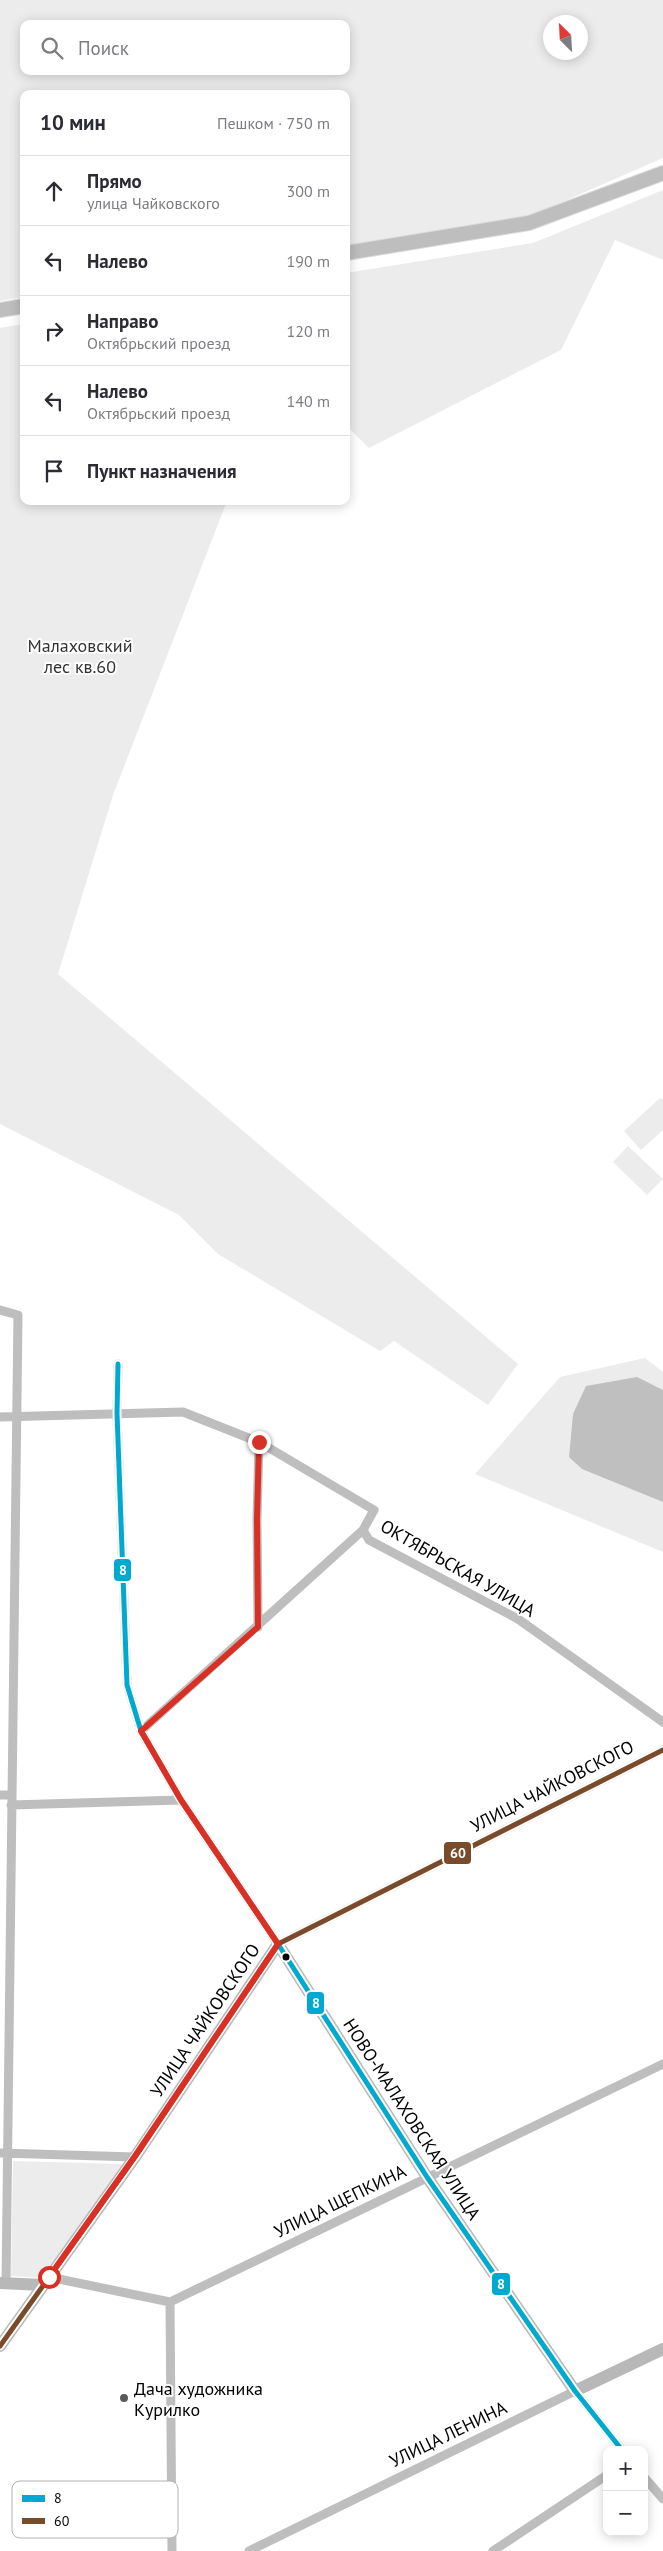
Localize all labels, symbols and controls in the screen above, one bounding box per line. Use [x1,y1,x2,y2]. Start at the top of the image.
north arrow [543,15,588,60]
search box [20,20,350,75]
icon: search [38,34,66,62]
text: Поиск [78,36,129,60]
text: 10 мин [40,109,106,136]
text: Пешком · 750 m [217,113,330,133]
text: Прямо [87,169,142,193]
icon: ahead [40,177,68,205]
text: 300 m [287,181,330,201]
text: улица Чайковского [87,193,220,213]
icon: left [40,247,68,275]
text: Налево [87,249,148,273]
text: 190 m [287,251,330,271]
text: Направо [87,309,158,333]
icon: right [40,317,68,345]
text: 120 m [287,321,330,341]
text: Октябрьский проезд [87,333,230,353]
text: Налево [87,379,148,403]
icon: left [40,387,68,415]
text: 140 m [287,391,330,411]
text: Октябрьский проезд [87,403,230,423]
icon: arrive [40,457,68,485]
text: Пункт назначения [87,459,237,483]
park label: Малаховский лес кв.60 [27,634,133,678]
route end [248,1431,271,1454]
street label: ОКТЯБРЬСКАЯ УЛИЦА [376,1514,540,1622]
line badge: 8 [113,1558,132,1582]
text: 8 [119,1561,127,1579]
street label: УЛИЦА ЧАЙКОВСКОГО [467,1735,637,1837]
line badge: 60 [443,1841,472,1865]
text: 60 [450,1844,466,1862]
street label: УЛИЦА ЧАЙКОВСКОГО [145,1939,265,2101]
unlabelled marker [281,1952,291,1962]
line badge: 8 [306,1991,325,2015]
text: 8 [312,1994,320,2012]
street label: НОВО-МАЛАХОВСКАЯ УЛИЦА [338,2014,486,2224]
street label: УЛИЦА ЩЕПКИНА [270,2159,410,2243]
route start [38,2266,61,2289]
line badge: 8 [491,2272,511,2296]
text: 8 [497,2275,505,2293]
place label: Дача художника Курилко [134,2377,263,2421]
marker: Дача художника Курилко [118,2392,130,2404]
street label: УЛИЦА ЛЕНИНА [386,2396,511,2472]
map controls [603,2446,648,2536]
button: + [603,2446,648,2491]
legend [12,2481,178,2538]
text: 8 [54,2489,62,2507]
button: − [603,2491,648,2536]
text: 60 [54,2512,70,2530]

